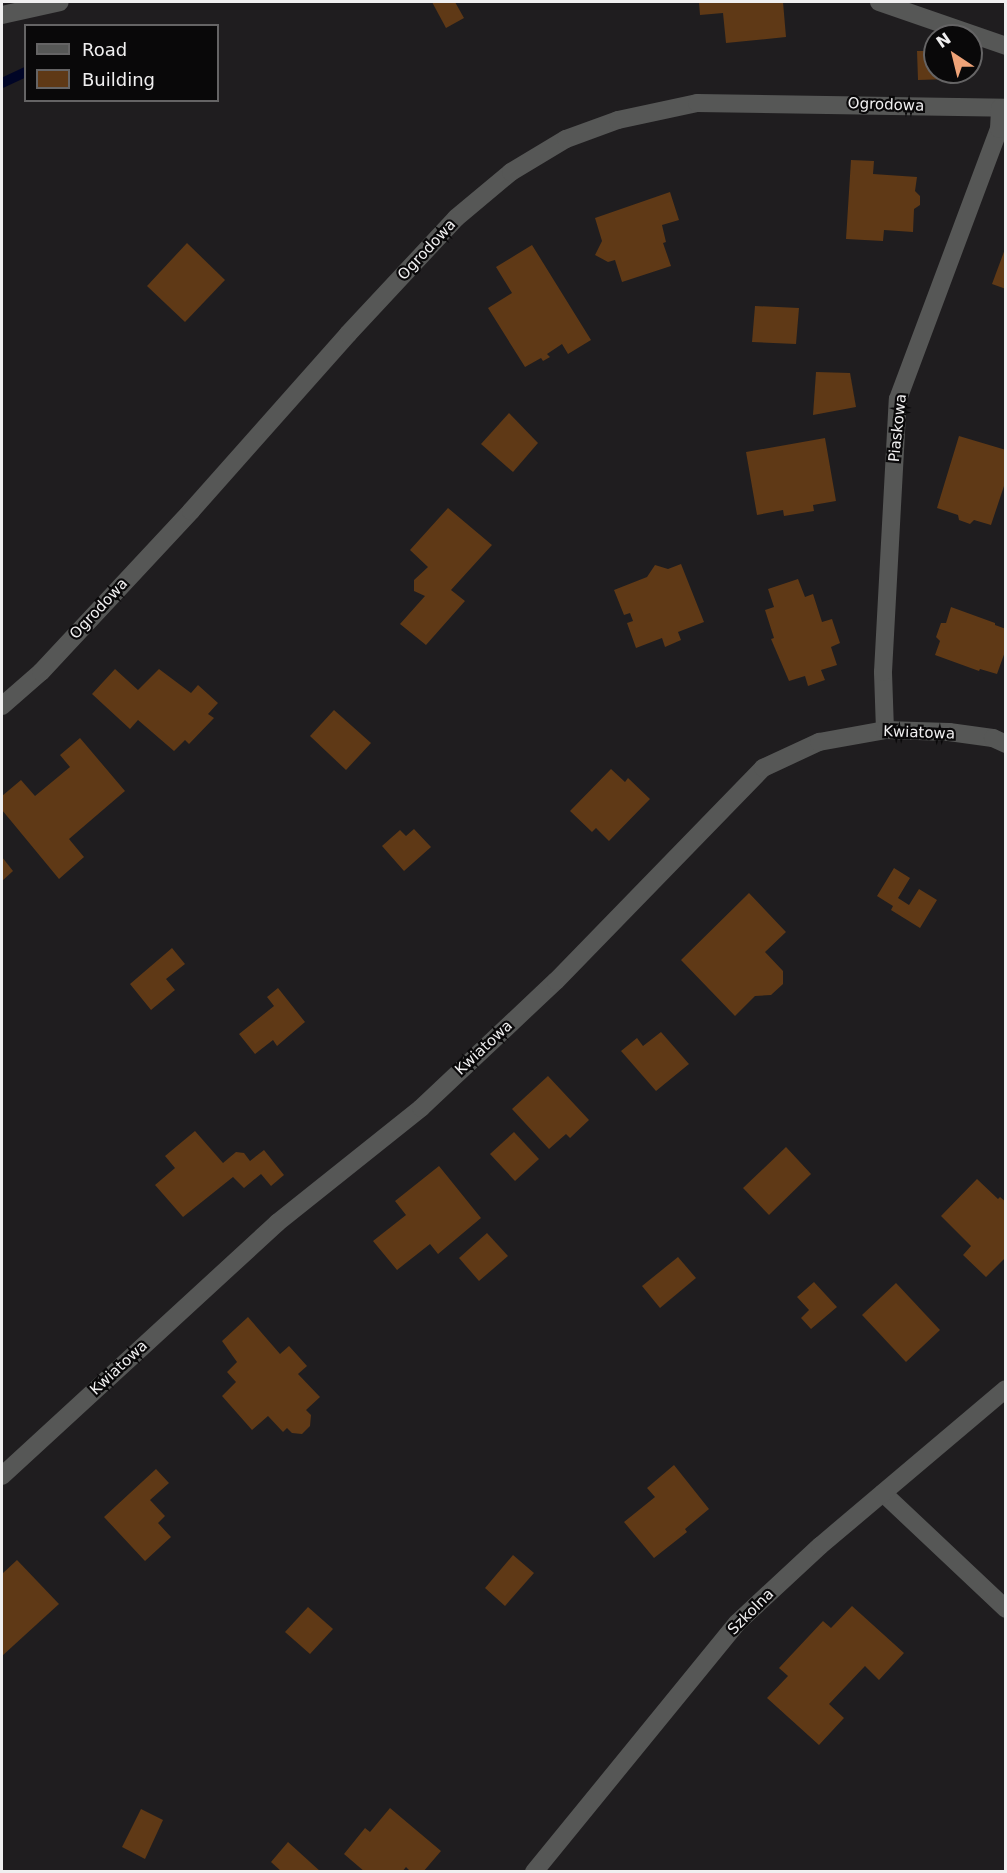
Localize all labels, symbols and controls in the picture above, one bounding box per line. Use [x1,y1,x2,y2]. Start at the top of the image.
legend [24,24,219,102]
north arrow [923,24,983,84]
text: N [933,29,954,52]
text: Road [82,39,127,60]
text: Building [82,69,155,90]
street label: Ogrodowa [847,95,925,115]
street label: Ogrodowa [394,216,460,284]
street label: Piaskowa [885,393,911,463]
street label: Ogrodowa [66,575,132,643]
street label: Kwiatowa [883,723,955,743]
street label: Kwiatowa [452,1017,516,1079]
street label: Kwiatowa [87,1337,151,1399]
street label: Szkolna [724,1585,778,1639]

